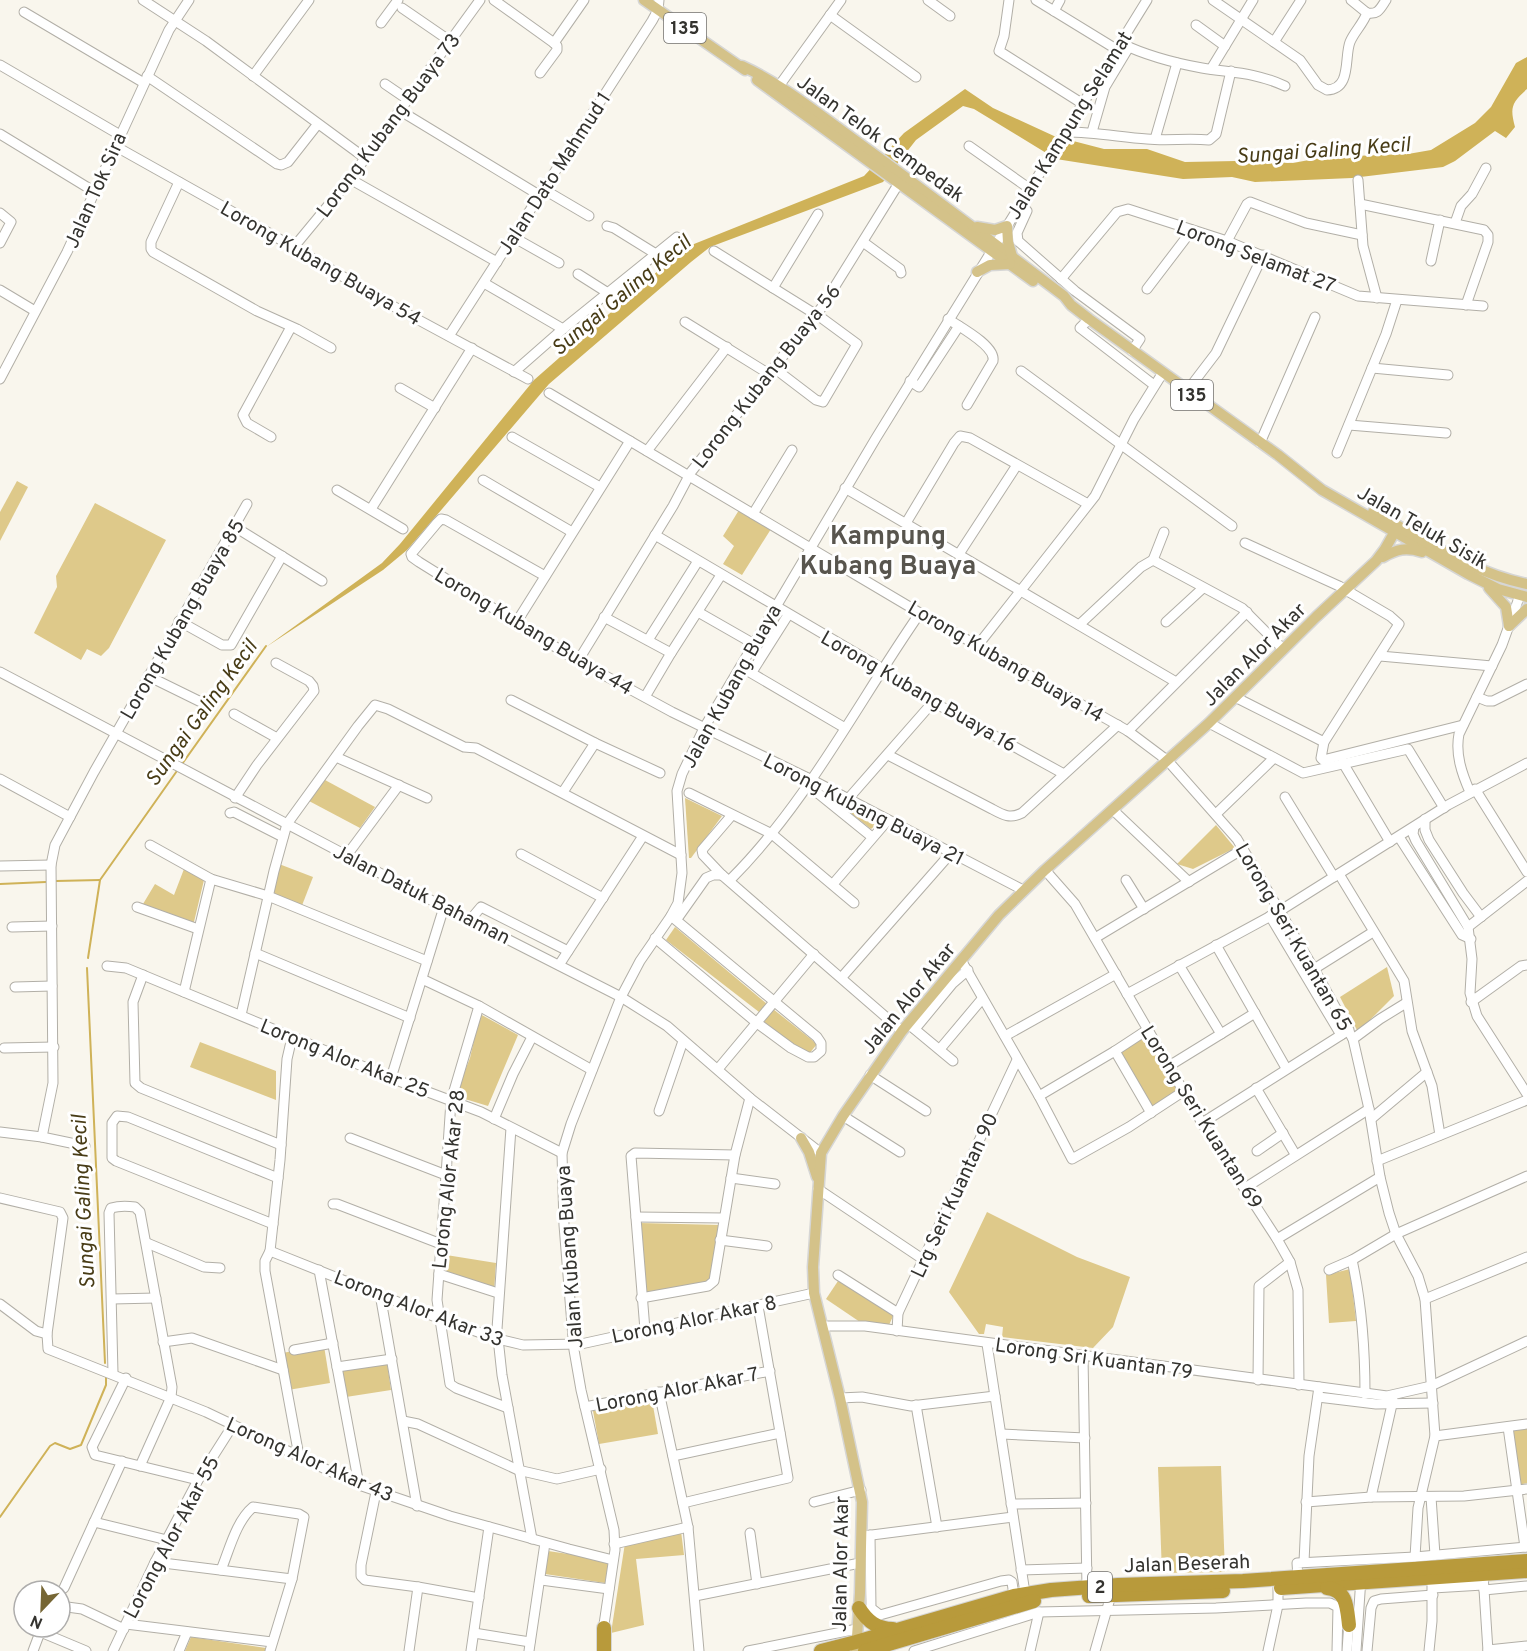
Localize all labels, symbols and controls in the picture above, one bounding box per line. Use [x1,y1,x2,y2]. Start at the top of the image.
road number: 135 [664,13,706,43]
street label: Jalan Kampung Selamat [1002,27,1139,225]
street label: Lorong Kubang Buaya 73 [312,29,467,223]
street label: Jalan Telok Cempedak [791,70,969,209]
street label: Jalan Dato Mahmud 1 [493,88,618,260]
street label: Jalan Tok Sira [60,129,134,253]
water label: Sungai Galing Kecil [1235,132,1413,171]
street label: Lorong Kubang Buaya 54 [215,196,425,333]
street label: Lorong Selamat 27 [1172,216,1339,300]
water label: Sungai Galing Kecil [546,229,699,363]
street label: Lorong Kubang Buaya 56 [687,280,848,475]
road number: 135 [1171,380,1213,410]
street label: Jalan Teluk Sisik [1352,481,1492,577]
street label: Lorong Kubang Buaya 85 [116,515,252,725]
district label: Kampung Kubang Buaya [800,521,976,584]
street label: Lorong Kubang Buaya 44 [429,563,637,702]
street label: Lorong Kubang Buaya 14 [902,596,1108,730]
street label: Jalan Alor Akar [1198,598,1313,713]
street label: Jalan Kubang Buaya [677,601,789,773]
street label: Lorong Kubang Buaya 16 [815,626,1021,760]
water label: Sungai Galing Kecil [140,634,265,792]
street label: Lorong Kubang Buaya 21 [758,749,968,873]
street label: Lorong Seri Kuantan 65 [1228,839,1357,1037]
street label: Jalan Datuk Bahaman [328,840,514,952]
street label: Jalan Alor Akar [857,938,963,1060]
street label: Lorong Alor Akar 25 [256,1014,433,1106]
street label: Lorong Seri Kuantan 69 [1133,1021,1267,1215]
street label: Lorong Alor Akar 28 [428,1088,472,1270]
street label: Lrg Seri Kuantan 90 [906,1109,1006,1283]
water label: Sungai Galing Kecil [66,1112,103,1290]
street label: Jalan Kubang Buaya [552,1165,590,1349]
street label: Lorong Alor Akar 33 [330,1265,507,1354]
street label: Lorong Alor Akar 8 [610,1291,779,1351]
street label: Lorong Sri Kuantan 79 [993,1333,1194,1387]
street label: Lorong Alor Akar 7 [594,1362,761,1420]
street label: Lorong Alor Akar 43 [222,1412,397,1509]
street label: Lorong Alor Akar 55 [119,1452,227,1624]
street label: Jalan Alor Akar [828,1495,856,1632]
street label: Jalan Beserah [1123,1550,1251,1580]
road number: 2 [1088,1572,1112,1602]
north arrow [12,1579,72,1639]
text: N [28,1610,46,1632]

